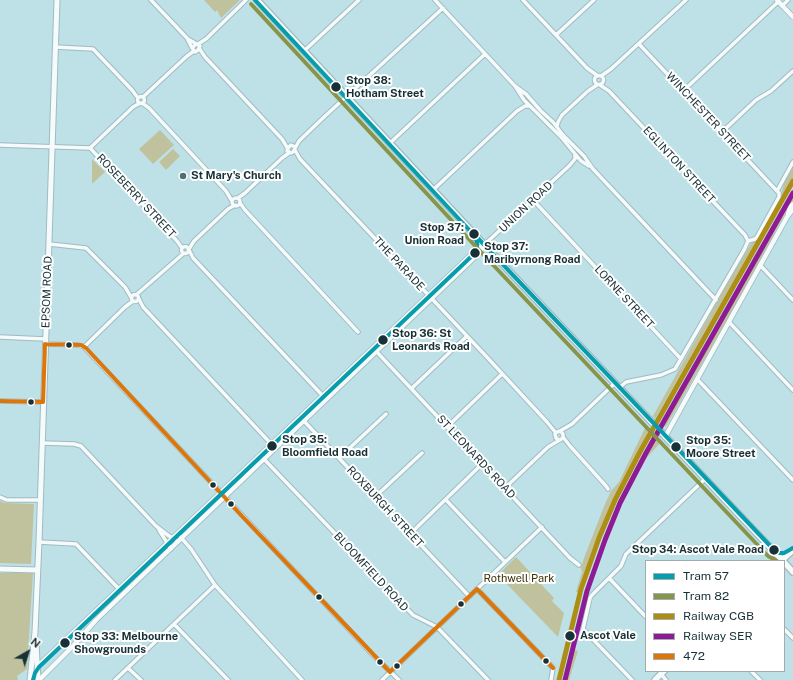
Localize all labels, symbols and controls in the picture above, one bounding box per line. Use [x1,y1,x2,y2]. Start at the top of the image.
street label: WINCHESTER STREET [663,70,753,164]
place label: Stop 38: Hotham Street [346,74,424,100]
marker: Stop 38: Hotham Street [329,80,343,94]
street label: EGLINTON STREET [640,124,718,206]
street label: ROSEBERRY STREET [94,151,178,241]
place label: St Mary's Church [191,169,281,183]
marker: St Mary's Church [178,171,188,181]
street label: UNION ROAD [496,179,556,235]
place label: Stop 37: Union Road [405,221,464,247]
marker: Stop 37: Union Road [467,227,481,241]
street label: THE PARADE [371,235,427,293]
place label: Stop 37: Maribyrnong Road [484,240,581,266]
marker: Stop 37: Maribyrnong Road [468,246,482,260]
street label: EPSOM ROAD [39,256,55,328]
street label: LORNE STREET [592,263,656,331]
place label: Stop 36: St Leonards Road [392,327,470,353]
marker: Stop 36: St Leonards Road [376,333,390,347]
unlabelled marker [64,340,74,350]
unlabelled marker [26,397,36,407]
street label: ST LEONARDS ROAD [434,413,518,501]
place label: Stop 35: Bloomfield Road [282,433,368,459]
place label: Stop 35: Moore Street [686,434,756,460]
marker: Stop 35: Bloomfield Road [265,439,279,453]
marker: Stop 35: Moore Street [669,440,683,454]
street label: ROXBURGH STREET [344,464,426,550]
unlabelled marker [208,480,218,490]
unlabelled marker [226,499,236,509]
street label: BLOOMFIELD ROAD [331,530,411,614]
place label: Stop 34: Ascot Vale Road [632,543,764,557]
marker: Stop 34: Ascot Vale Road [767,543,781,557]
legend [645,560,785,672]
text: Tram 57 [683,569,729,583]
park label: Rothwell Park [484,572,554,586]
text: Tram 82 [683,589,729,603]
unlabelled marker [314,592,324,602]
unlabelled marker [456,599,466,609]
text: Railway CGB [683,609,754,623]
marker: Ascot Vale [563,629,577,643]
place label: Ascot Vale [580,629,636,643]
text: Railway SER [683,629,753,643]
place label: Stop 33: Melbourne Showgrounds [74,630,178,656]
north arrow [8,632,48,672]
text: N [28,635,43,650]
marker: Stop 33: Melbourne Showgrounds [58,636,72,650]
text: 472 [683,649,705,663]
unlabelled marker [541,656,551,666]
unlabelled marker [375,657,385,667]
unlabelled marker [392,661,402,671]

